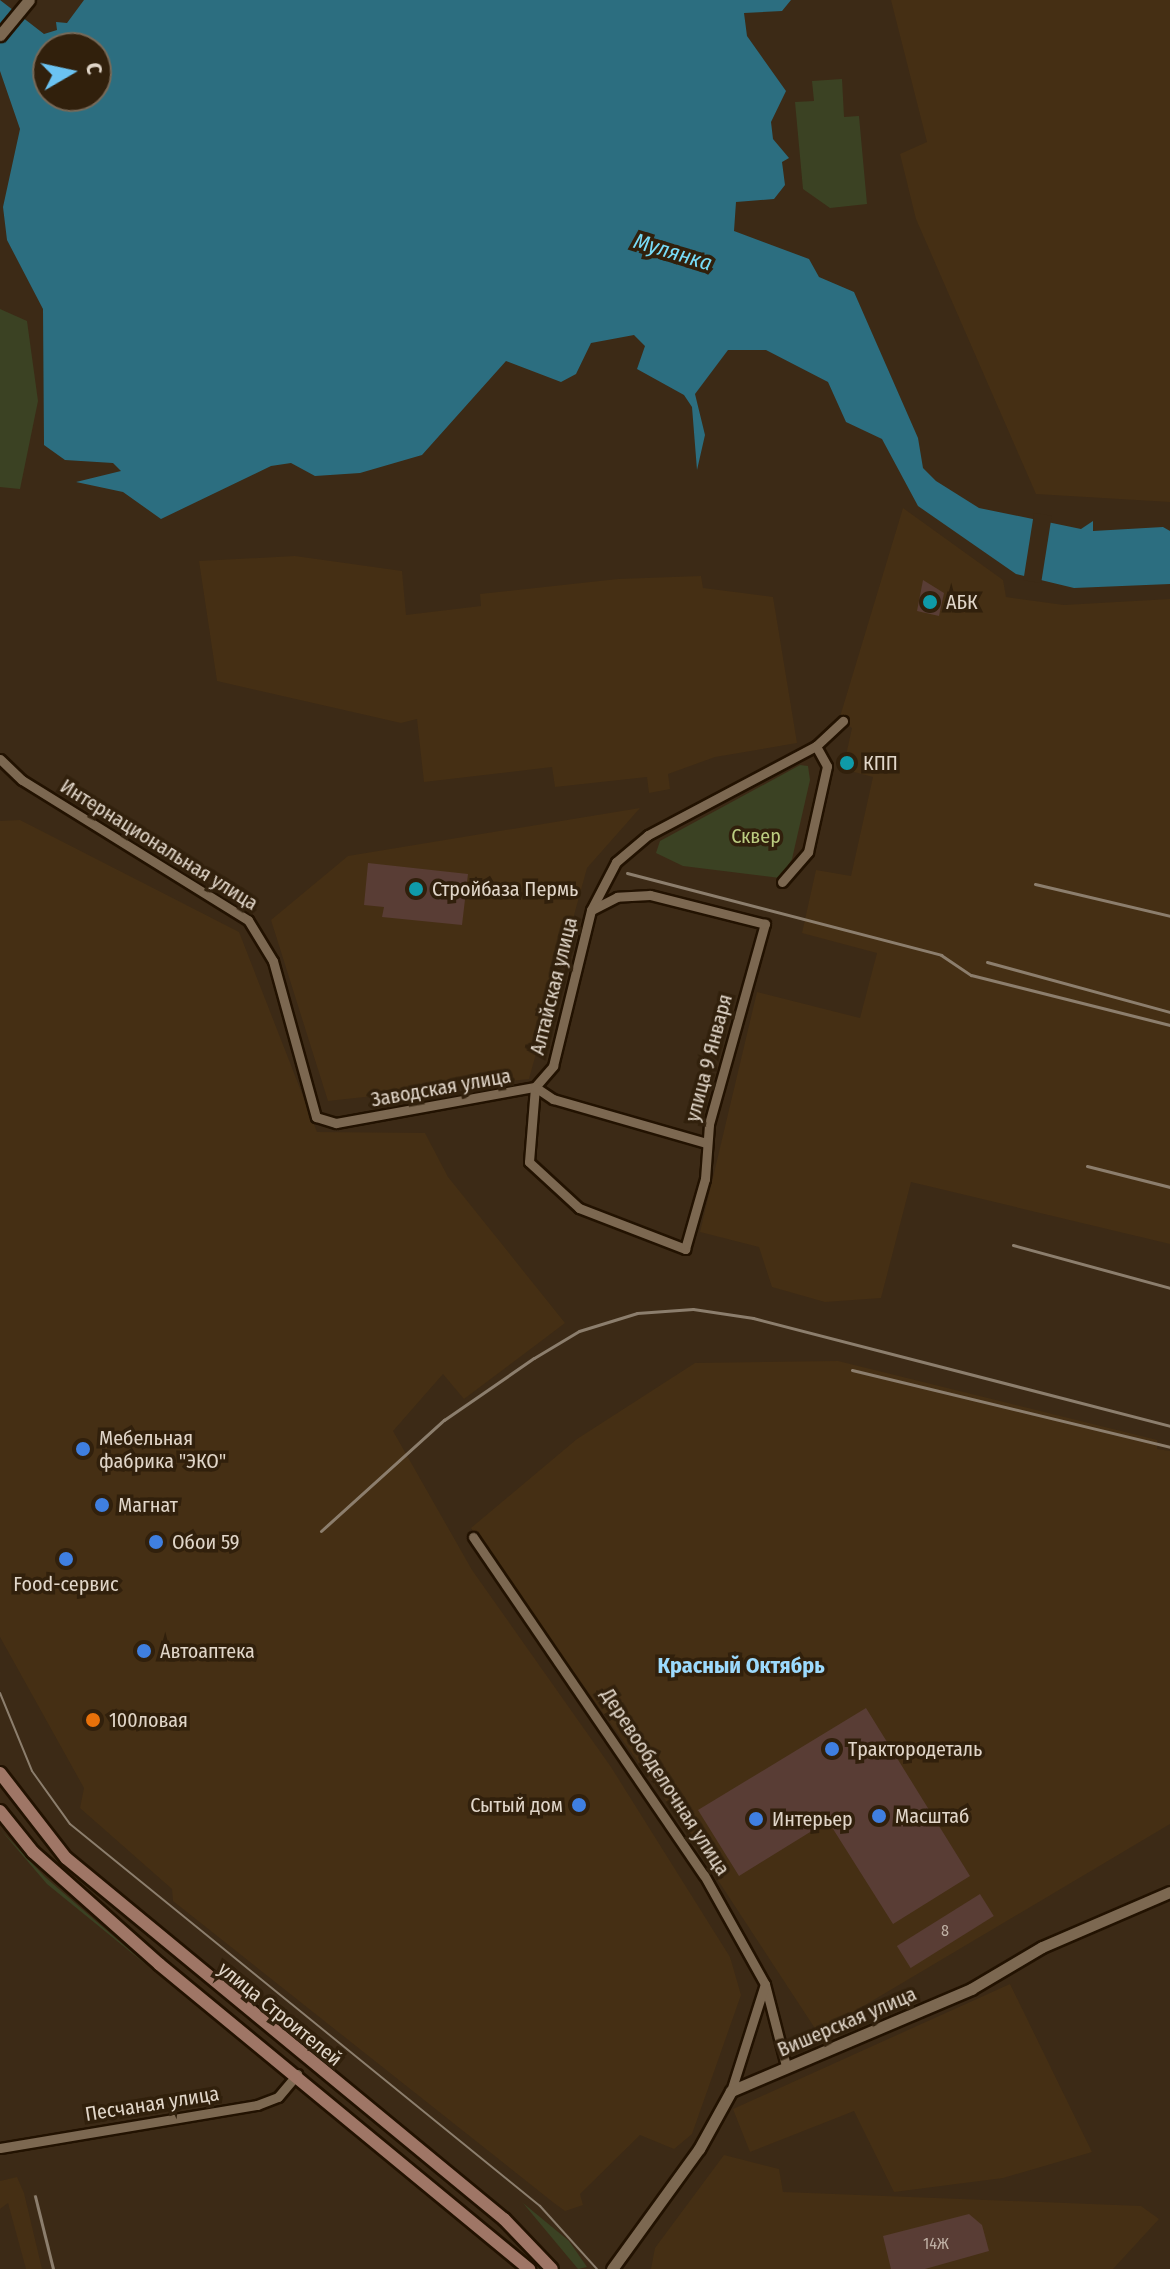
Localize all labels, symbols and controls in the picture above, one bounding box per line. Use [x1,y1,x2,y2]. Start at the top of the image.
north arrow [32,32,112,112]
text: С [80,61,108,76]
water label: Мулянка [631,228,715,276]
place label: АБК [946,590,978,614]
marker: АБК [921,593,939,611]
place label: КПП [863,751,898,775]
marker: КПП [838,754,856,772]
street label: Интернациональная улица [56,774,262,916]
park label: Сквер [731,824,781,848]
place label: Стройбаза Пермь [432,877,578,901]
marker: Стройбаза Пермь [407,880,425,898]
street label: Алтайская улица [525,915,583,1057]
street label: улица 9 Января [680,992,738,1124]
street label: Заводская улица [369,1064,513,1112]
place label: Мебельная фабрика "ЭКО" [99,1426,226,1473]
marker: Мебельная фабрика "ЭКО" [74,1440,92,1458]
place label: Магнат [118,1493,178,1517]
marker: Магнат [93,1496,111,1514]
place label: Обои 59 [172,1530,239,1554]
marker: Обои 59 [147,1533,165,1551]
marker: Food-сервис [57,1550,75,1568]
place label: Food-сервис [13,1572,119,1596]
place label: Автоаптека [160,1639,255,1663]
marker: Автоаптека [135,1642,153,1660]
district label: Красный Октябрь [657,1653,825,1679]
street label: Деревообделочная улица [595,1684,735,1880]
place label: 100ловая [109,1708,188,1732]
marker: 100ловая [84,1711,102,1729]
place label: Трактородеталь [848,1737,982,1761]
marker: Трактородеталь [823,1740,841,1758]
place label: Сытый дом [470,1793,563,1817]
marker: Сытый дом [570,1796,588,1814]
place label: Масштаб [895,1804,969,1828]
place label: Интерьер [772,1807,853,1831]
marker: Масштаб [870,1807,888,1825]
marker: Интерьер [747,1810,765,1828]
house number: 8 [941,1921,949,1941]
street label: улица Строителей [213,1957,347,2071]
street label: Вишерская улица [774,1982,920,2062]
street label: Песчаная улица [83,2082,221,2126]
house number: 14Ж [923,2234,949,2254]

